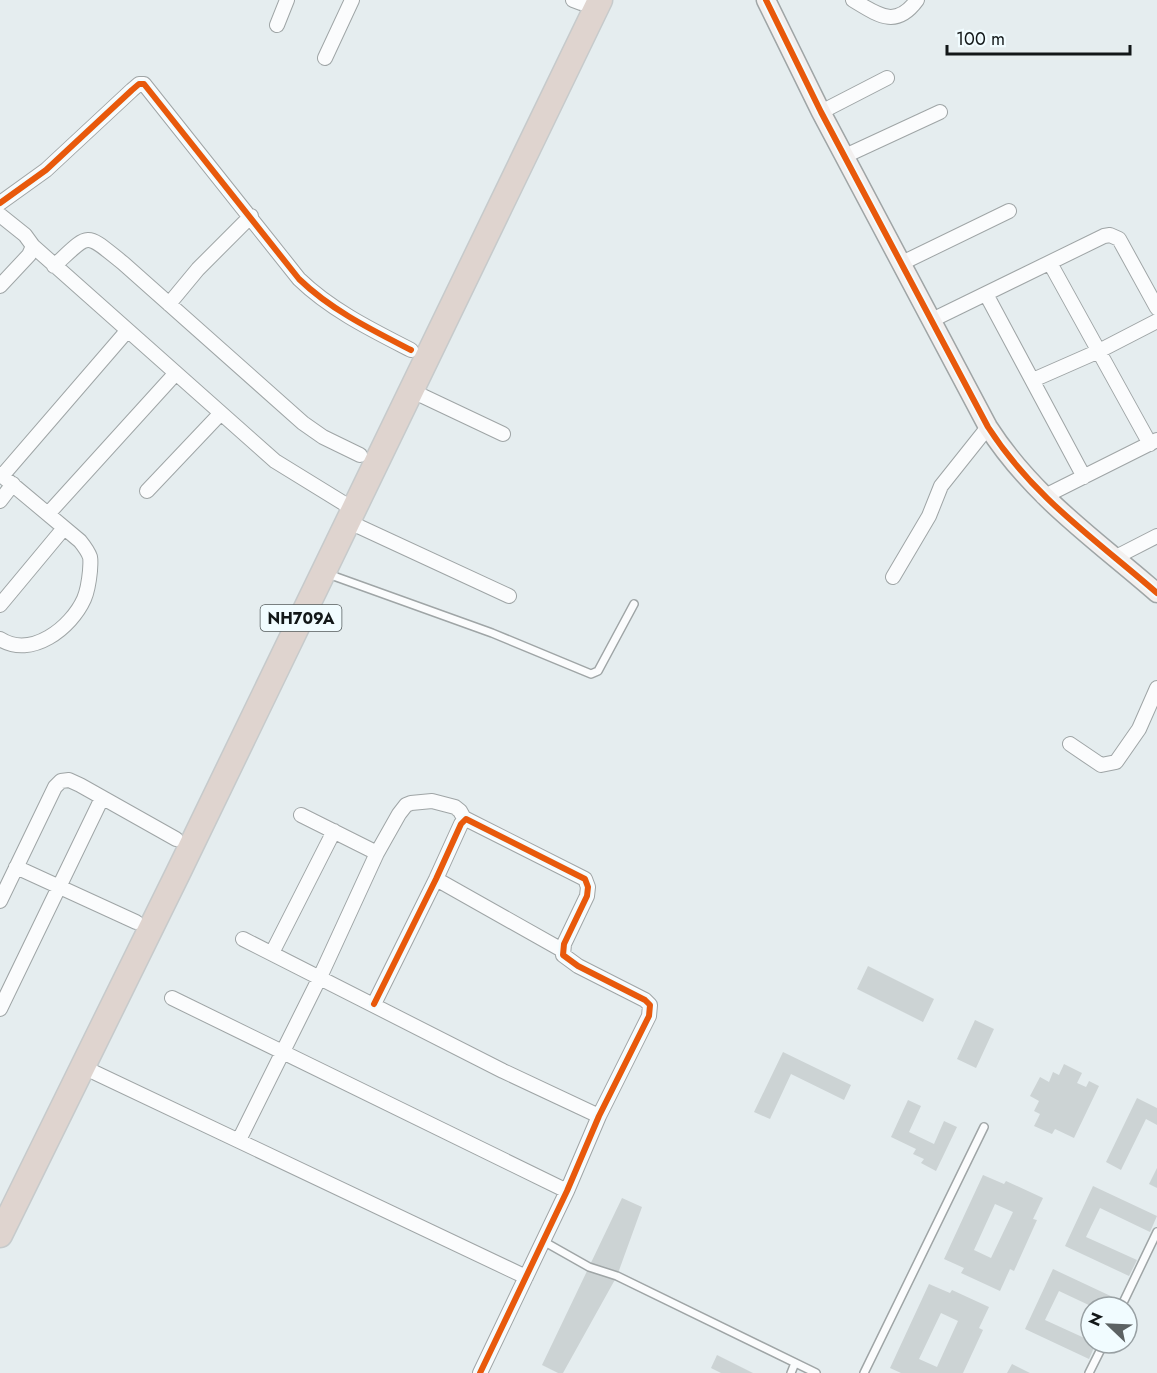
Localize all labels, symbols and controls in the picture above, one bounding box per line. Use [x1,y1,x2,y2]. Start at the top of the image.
scale bar [947,18,1130,56]
text: 100 m [956,26,1005,52]
road number: NH709A [260,605,342,631]
north arrow [1079,1295,1139,1355]
text: N [1083,1309,1109,1330]

